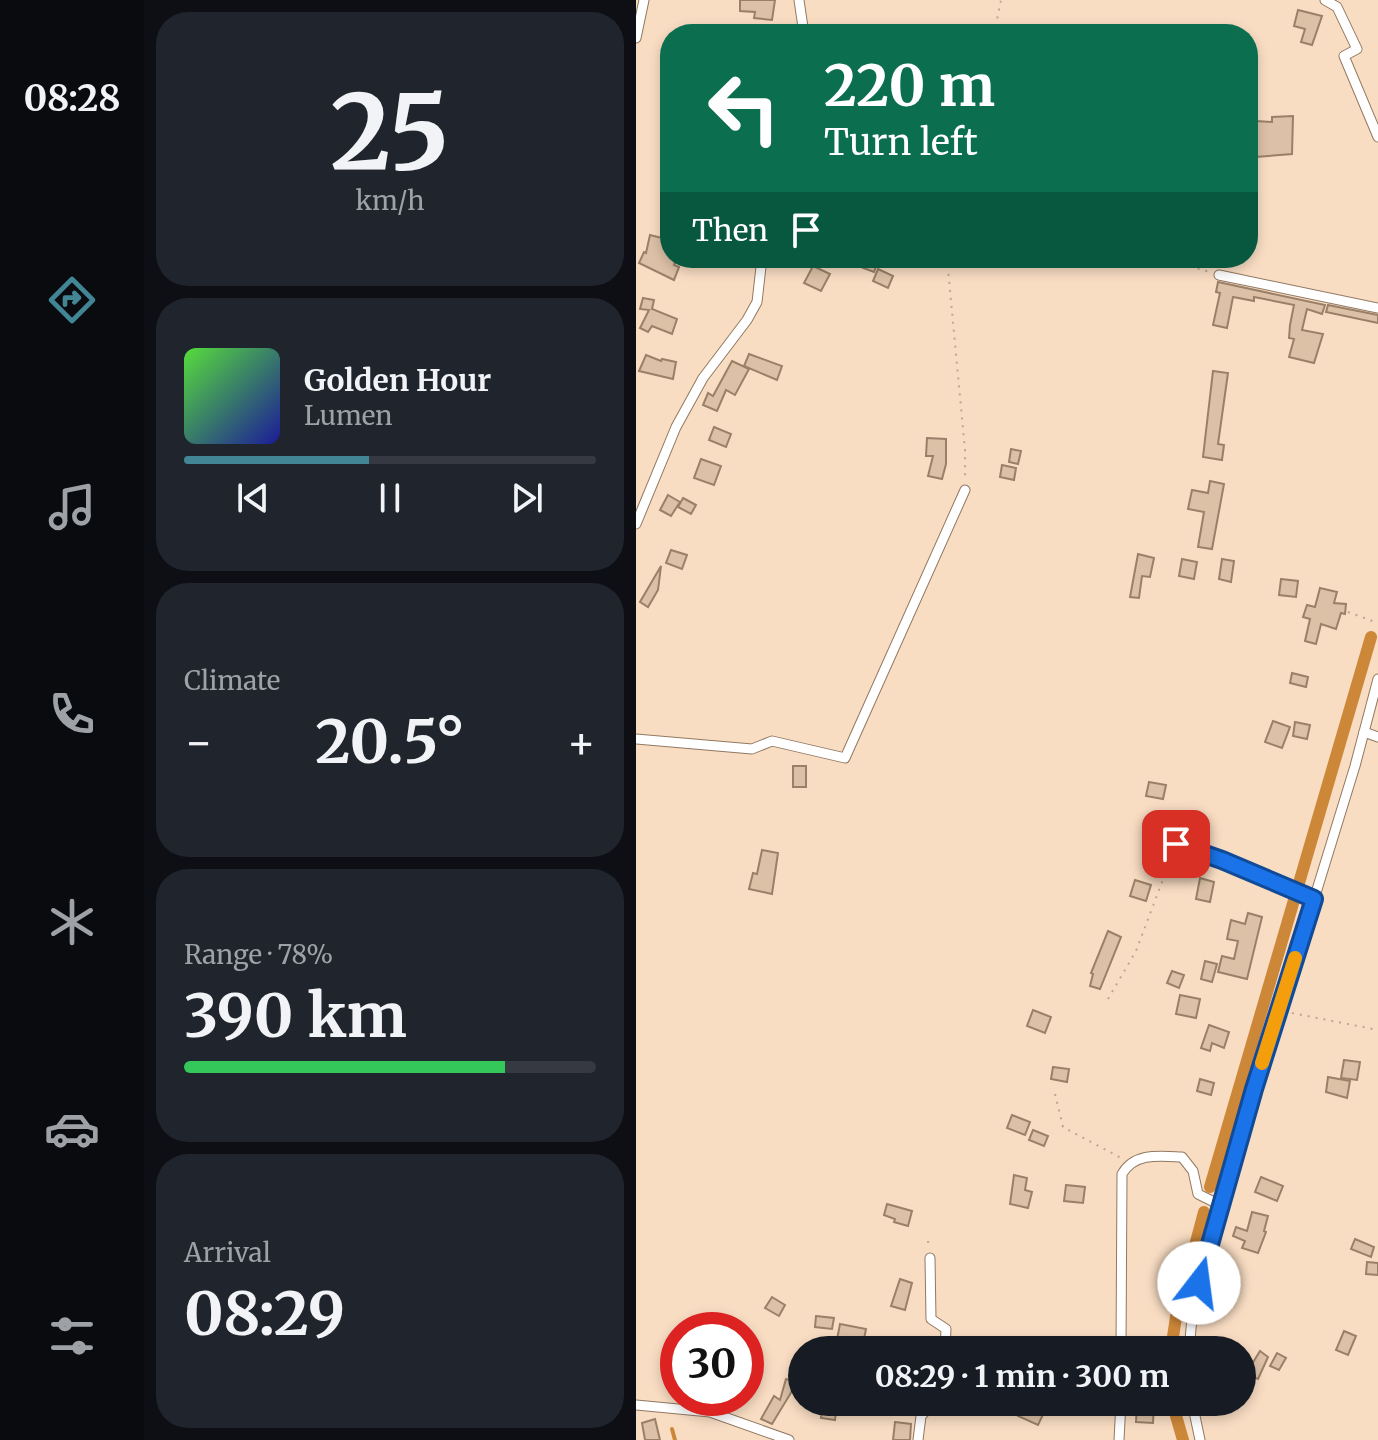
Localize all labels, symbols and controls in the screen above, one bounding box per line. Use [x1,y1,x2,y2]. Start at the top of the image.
text: 220 m [824,51,995,121]
icon: left [692,56,796,160]
text: 25 [330,67,450,197]
text: 08:28 [23,76,121,121]
text: Turn left [824,120,978,165]
text: km/h [356,184,424,217]
icon: arrive [784,208,828,252]
text: Then [692,211,768,249]
icon: directions [44,272,100,328]
text: Golden Hour [304,361,491,399]
text: Lumen [304,399,393,432]
icon: previous [231,476,275,520]
icon: pause [368,476,412,520]
icon: next [505,476,549,520]
icon: music [44,479,100,535]
text: Climate [184,664,280,697]
icon: phone [44,686,100,742]
text: 20.5° [315,704,465,779]
text: − [184,715,213,770]
text: + [567,715,596,770]
pin [1142,810,1210,878]
icon: arrive [1154,822,1198,866]
icon: climate [44,894,100,950]
text: Range · 78% [184,938,333,971]
text: 390 km [184,978,407,1053]
icon: car [44,1101,100,1157]
text: Arrival [184,1236,271,1269]
position arrow [1157,1241,1241,1325]
text: 08:29 [184,1276,345,1351]
icon: filters [44,1308,100,1364]
speed limit sign: 30 [660,1312,764,1416]
text: 08:29 · 1 min · 300 m [875,1357,1169,1395]

